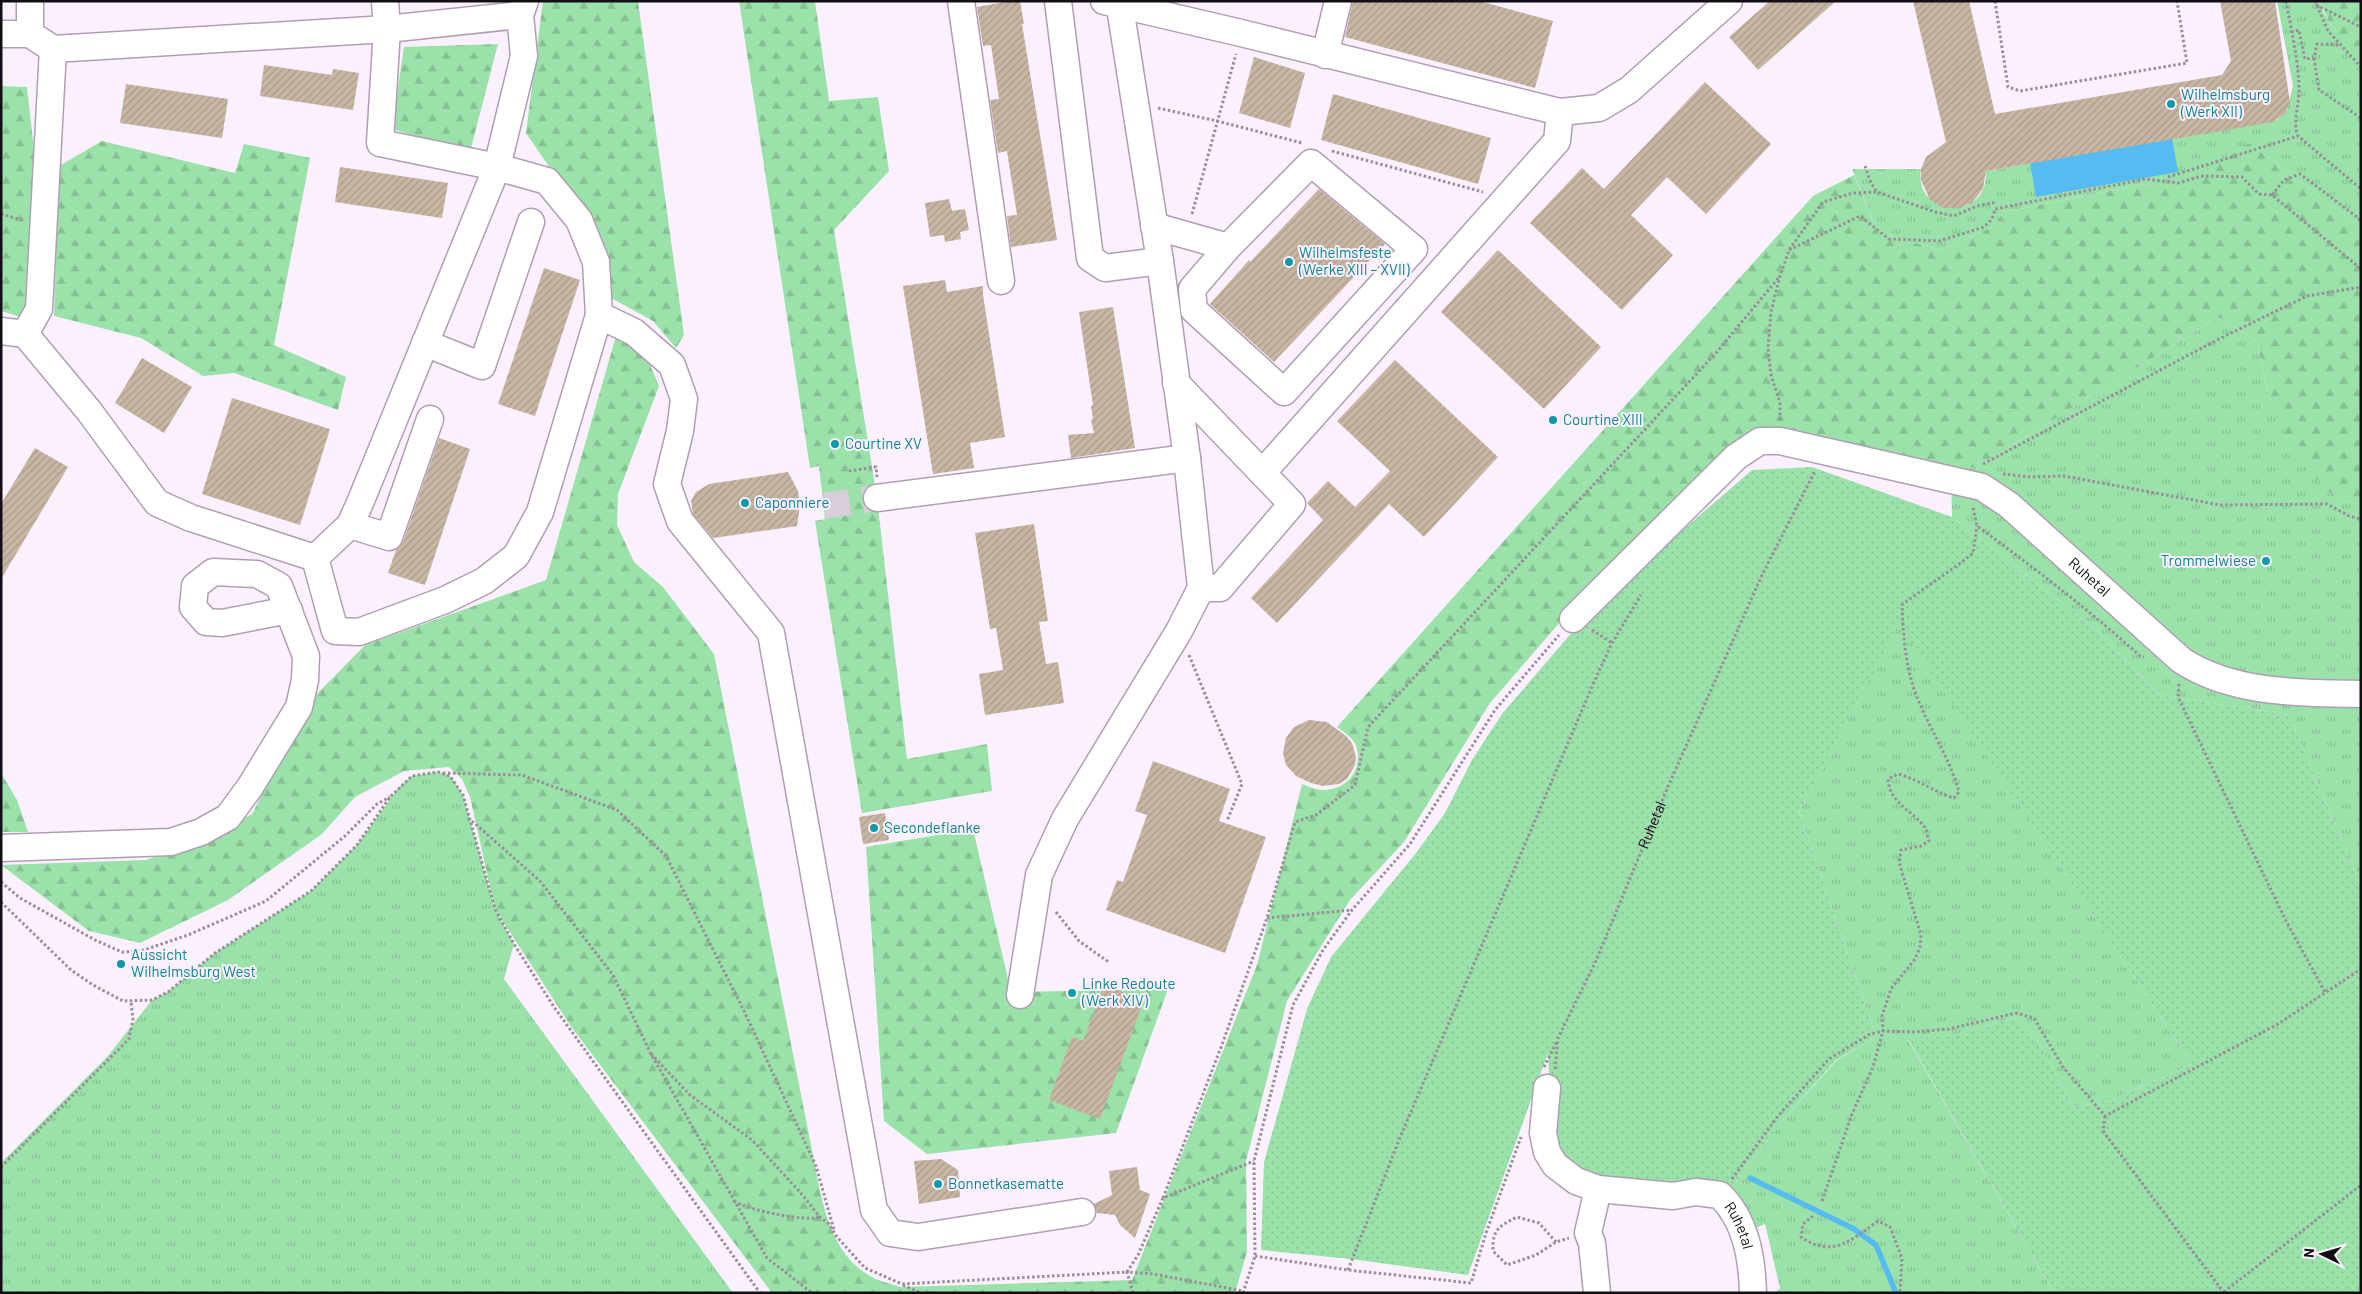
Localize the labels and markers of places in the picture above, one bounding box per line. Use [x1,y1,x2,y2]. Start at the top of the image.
place label: Wilhelmsburg (Werk XII) [2180,85,2270,120]
marker: Wilhelmsburg (Werk XII) [2165,98,2177,110]
place label: Wilhelmsfeste (Werke XIII – XVII) [1298,243,1410,278]
marker: Wilhelmsfeste (Werke XIII – XVII) [1283,256,1295,268]
place label: Courtine XIII [1563,410,1643,428]
marker: Courtine XIII [1547,414,1559,426]
place label: Courtine XV [845,434,922,452]
marker: Courtine XV [829,438,841,450]
place label: Caponniere [755,493,829,511]
marker: Caponniere [739,497,751,509]
place label: Trommelwiese [2161,551,2256,569]
marker: Trommelwiese [2260,555,2272,567]
place label: Secondeflanke [884,818,981,836]
marker: Secondeflanke [868,822,880,834]
place label: Aussicht Wilhelmsburg West [131,945,256,980]
marker: Aussicht Wilhelmsburg West [115,958,127,970]
place label: Linke Redoute (Werk XIV) [1081,974,1175,1009]
marker: Linke Redoute (Werk XIV) [1066,987,1078,999]
place label: Bonnetkasematte [948,1174,1064,1192]
marker: Bonnetkasematte [932,1178,944,1190]

